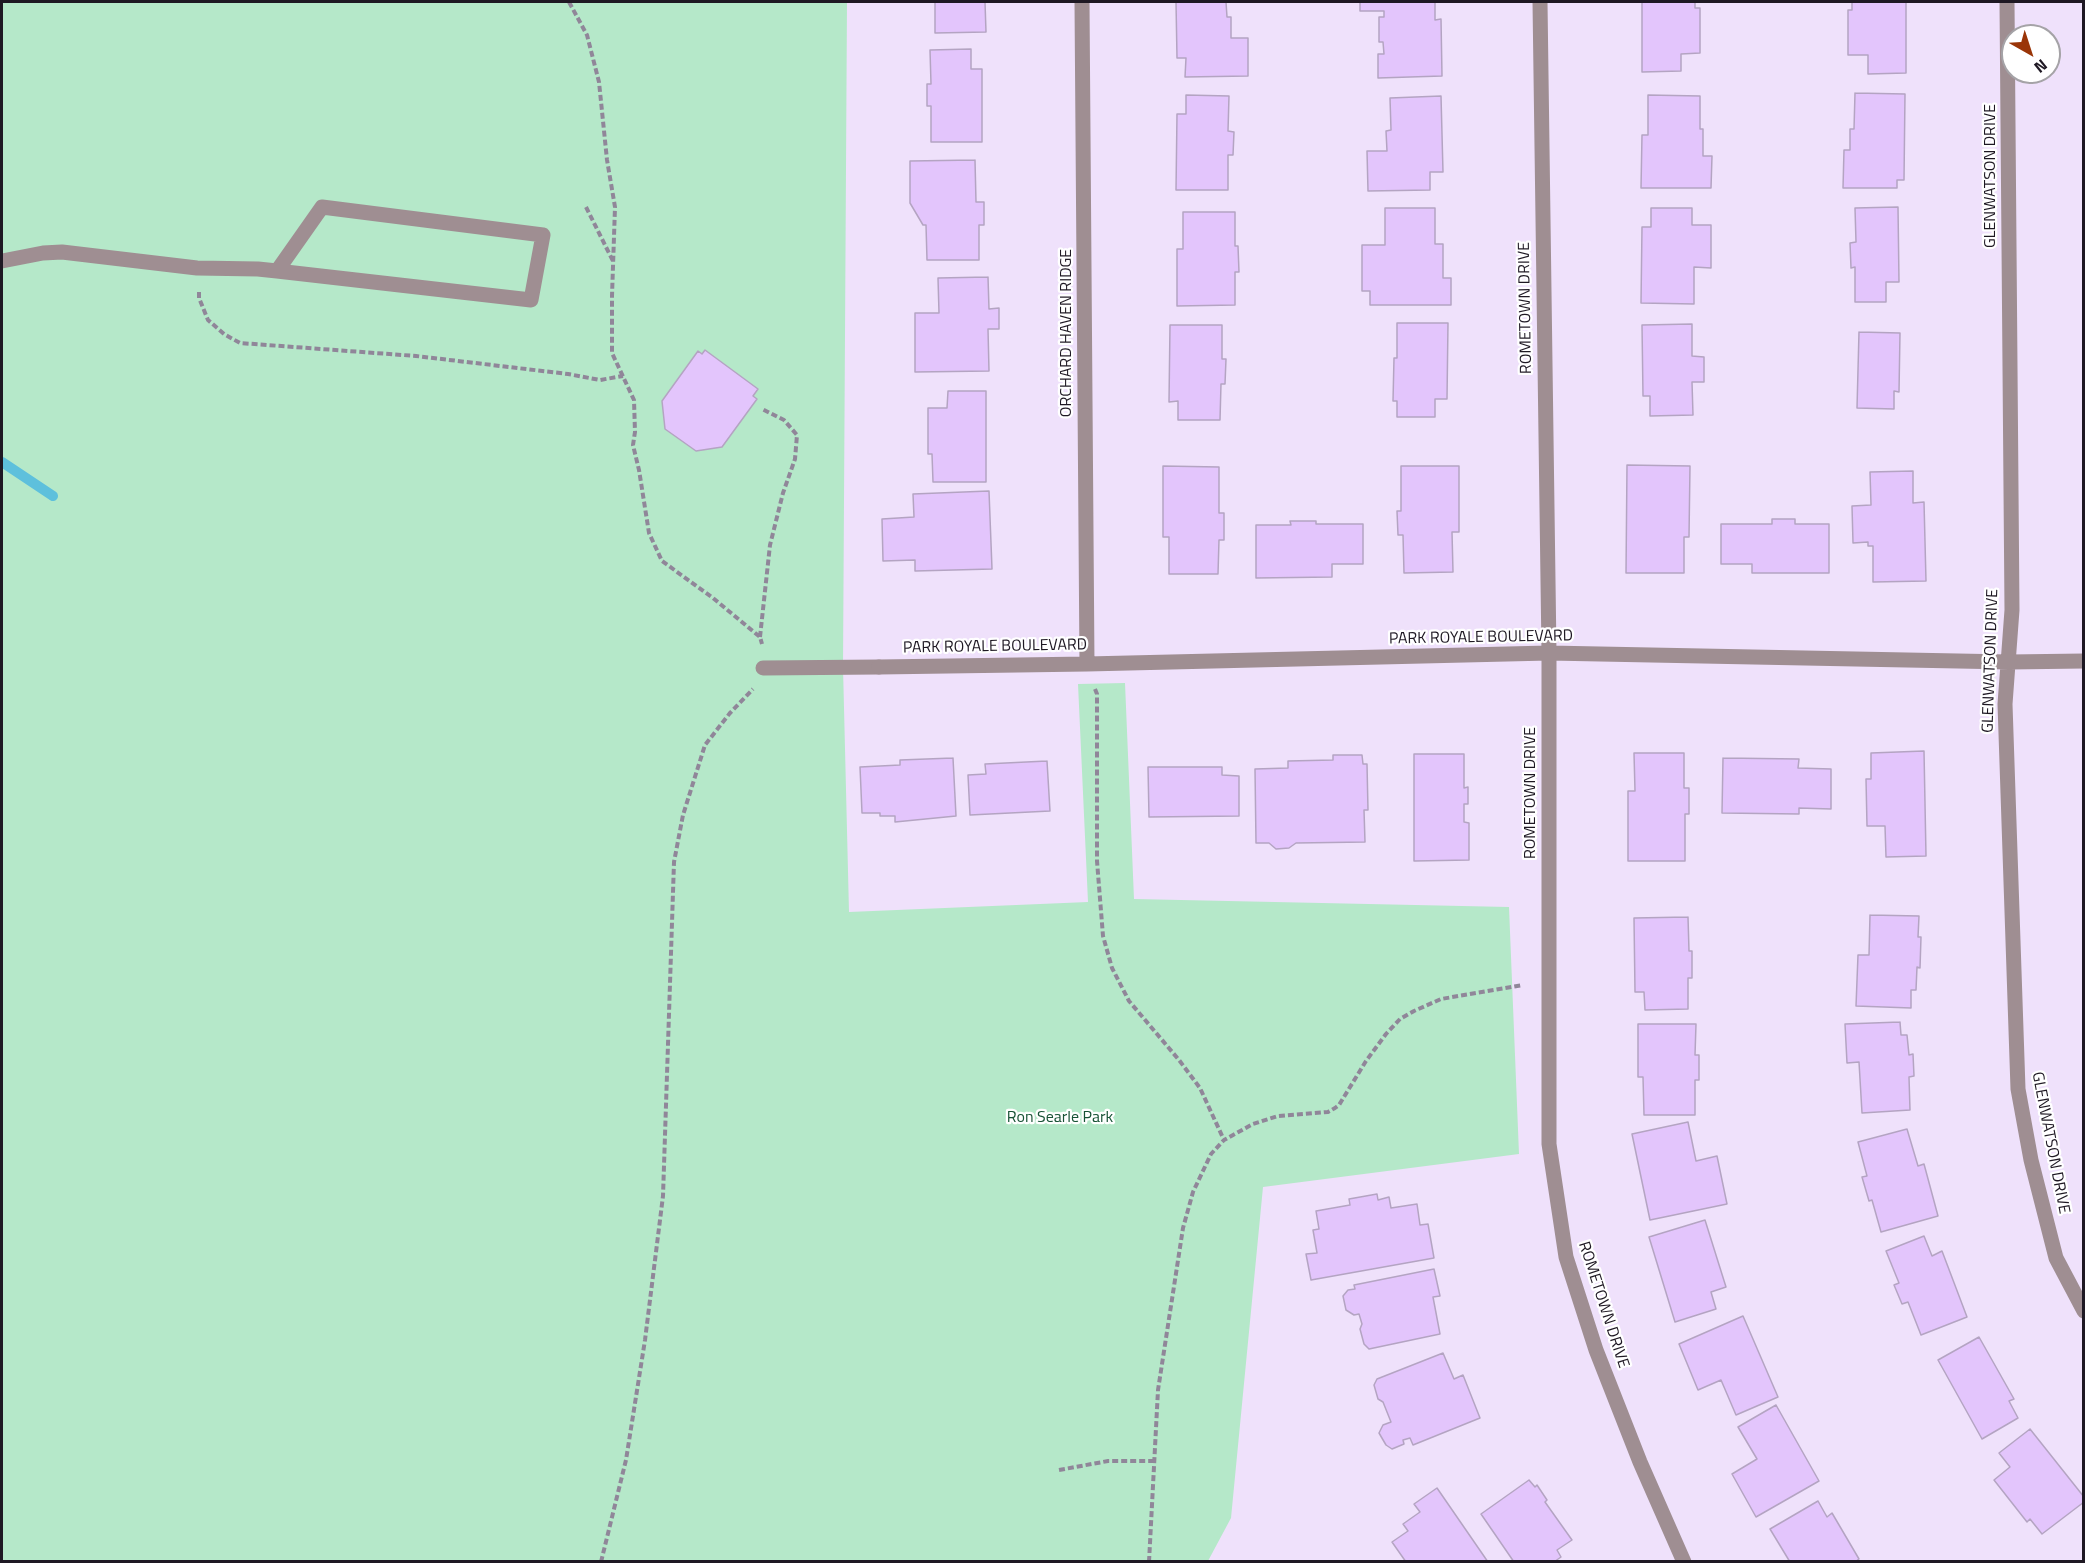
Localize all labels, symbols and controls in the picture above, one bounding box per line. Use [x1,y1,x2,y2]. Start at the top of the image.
north arrow [2001,24,2061,84]
text: N [2029,54,2053,79]
street label: GLENWATSON DRIVE [1981,104,2001,248]
street label: ROMETOWN DRIVE [1515,242,1537,374]
street label: ORCHARD HAVEN RIDGE [1057,249,1077,417]
street label: GLENWATSON DRIVE [1979,589,2003,733]
street label: PARK ROYALE BOULEVARD [1389,627,1573,649]
street label: PARK ROYALE BOULEVARD [903,636,1087,658]
street label: ROMETOWN DRIVE [1521,727,1541,859]
street label: GLENWATSON DRIVE [2027,1070,2073,1216]
park label: Ron Searle Park [1007,1108,1113,1128]
street label: ROMETOWN DRIVE [1573,1239,1633,1371]

